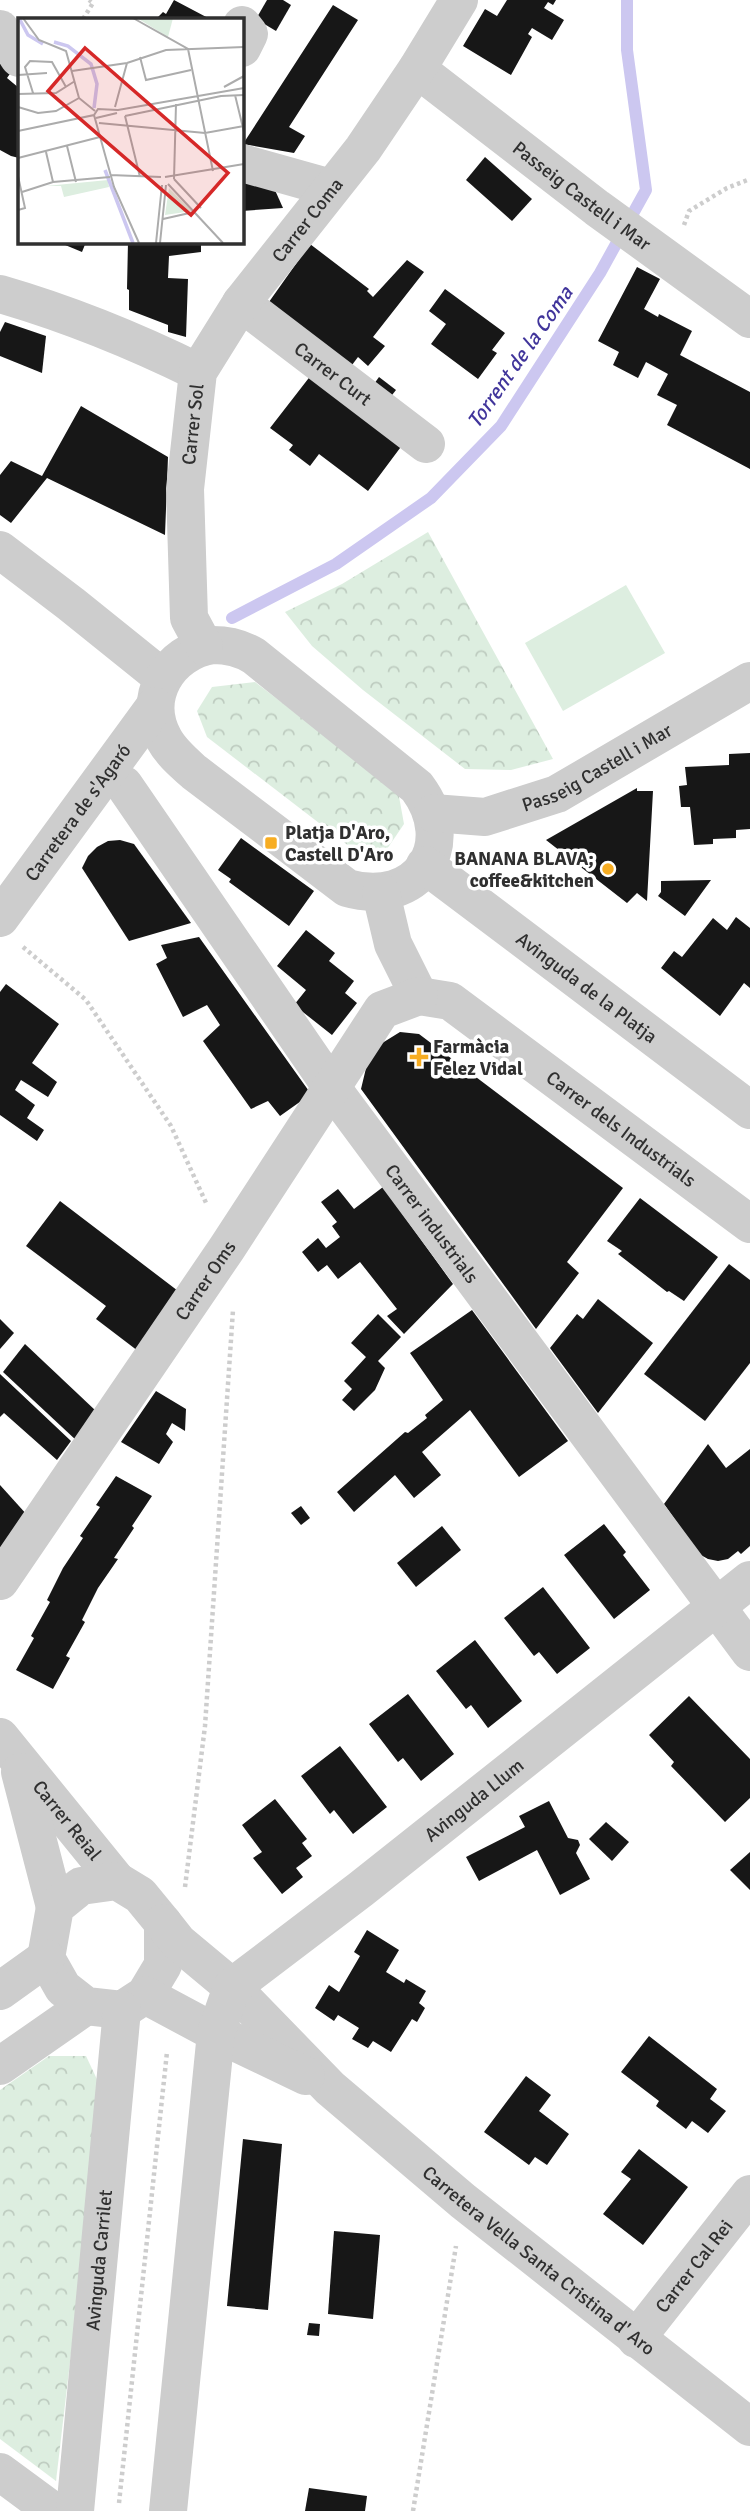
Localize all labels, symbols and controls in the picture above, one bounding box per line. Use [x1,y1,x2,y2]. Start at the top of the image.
inset map [18,18,243,243]
street label: Passeig Castell i Mar [507,136,655,256]
street label: Carrer Coma [267,173,349,268]
water label: Torrent de la Coma [461,280,579,433]
street label: Carrer Curt [289,337,376,411]
street label: Carrer Sol [177,383,210,466]
street label: Passeig Castell i Mar [519,718,677,817]
street label: Carretera de s'Agaró [20,739,136,886]
place label: Platja D'Aro, Castell D'Aro [285,821,393,867]
marker: Platja D'Aro, Castell D'Aro [263,835,279,851]
place label: BANANA BLAVA; coffee&kitchen [454,847,594,893]
marker: BANANA BLAVA; coffee&kitchen [600,861,616,877]
street label: Avinguda de la Platja [511,927,662,1049]
place label: Farmàcia Felez Vidal [433,1035,523,1081]
marker: Farmàcia Felez Vidal [411,1049,427,1065]
street label: Carrer dels Industrials [541,1066,700,1193]
street label: Carrer industrials [379,1160,484,1288]
street label: Carrer Oms [170,1236,242,1325]
street label: Avinguda Llum [420,1753,529,1847]
street label: Carrer Reial [27,1776,106,1866]
street label: Carretera Vella Santa Cristina d' Aro [417,2161,660,2361]
street label: Avinguda Carrilet [81,2188,118,2332]
street label: Carrer Cal Rei [650,2215,738,2318]

